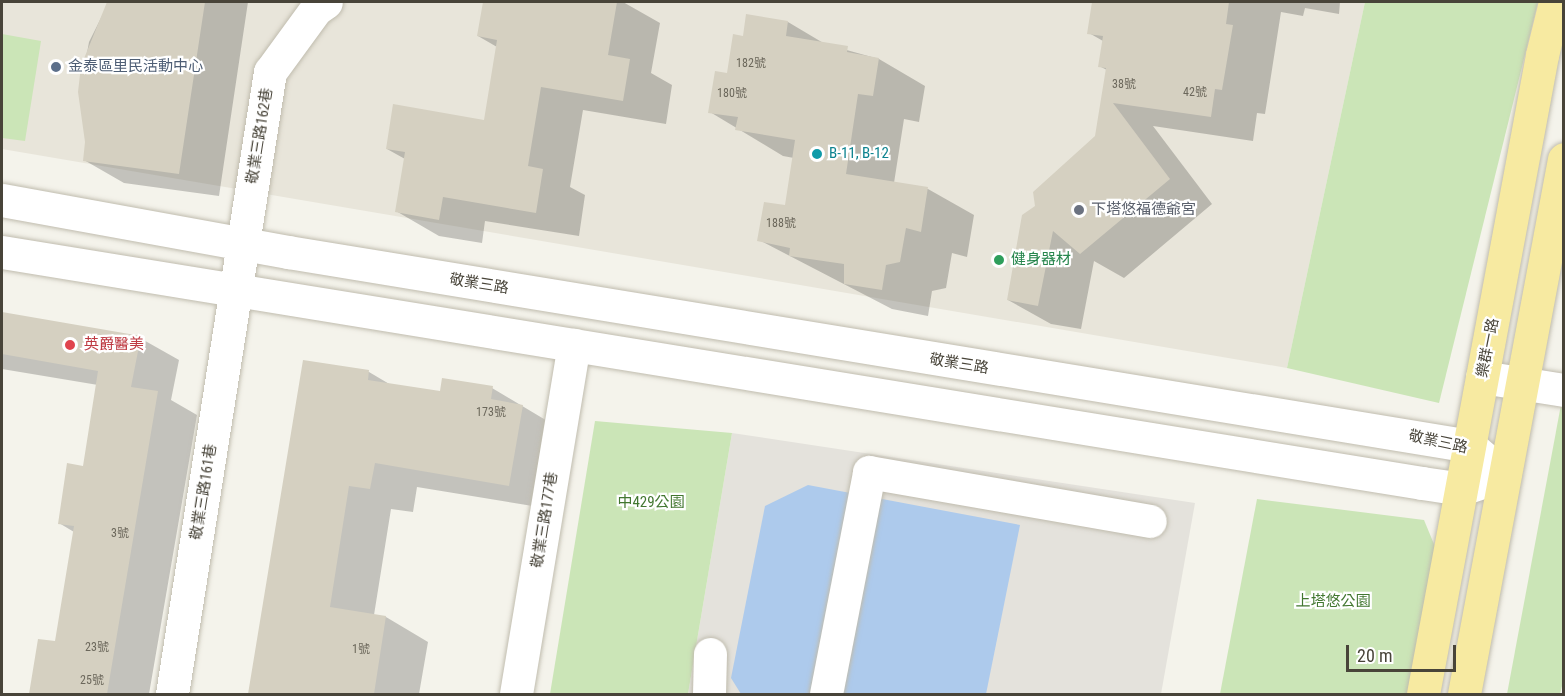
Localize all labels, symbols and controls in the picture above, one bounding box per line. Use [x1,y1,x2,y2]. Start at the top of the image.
house number: 182號 [736,57,766,71]
place label: 金泰區里民活動中心 [68,58,203,76]
marker: 金泰區里民活動中心 [49,60,63,74]
house number: 38號 [1112,78,1136,92]
house number: 42號 [1183,86,1207,100]
street label: 敬業三路162巷 [244,87,276,185]
house number: 180號 [717,87,747,101]
place label: B-11, B-12 [829,145,889,163]
marker: B-11, B-12 [810,147,824,161]
place label: 下塔悠福德爺宮 [1091,201,1196,219]
marker: 下塔悠福德爺宮 [1072,203,1086,217]
house number: 188號 [766,217,796,231]
place label: 健身器材 [1011,251,1071,269]
marker: 健身器材 [992,253,1006,267]
street label: 敬業三路 [448,270,510,298]
street label: 樂群一路 [1473,317,1503,379]
marker: 英爵醫美 [61,336,79,354]
place label: 英爵醫美 [84,336,144,354]
street label: 敬業三路 [928,350,990,378]
house number: 173號 [476,406,506,420]
street label: 敬業三路 [1407,427,1469,457]
street label: 敬業三路161巷 [188,443,220,541]
street label: 敬業三路177巷 [529,471,561,569]
park label: 中429公園 [617,494,685,512]
house number: 3號 [111,527,129,541]
park label: 上塔悠公園 [1296,593,1370,611]
scale bar [1349,633,1458,671]
house number: 23號 [85,641,109,655]
house number: 1號 [352,643,370,657]
text: 20 m [1357,645,1392,666]
house number: 25號 [80,674,104,688]

